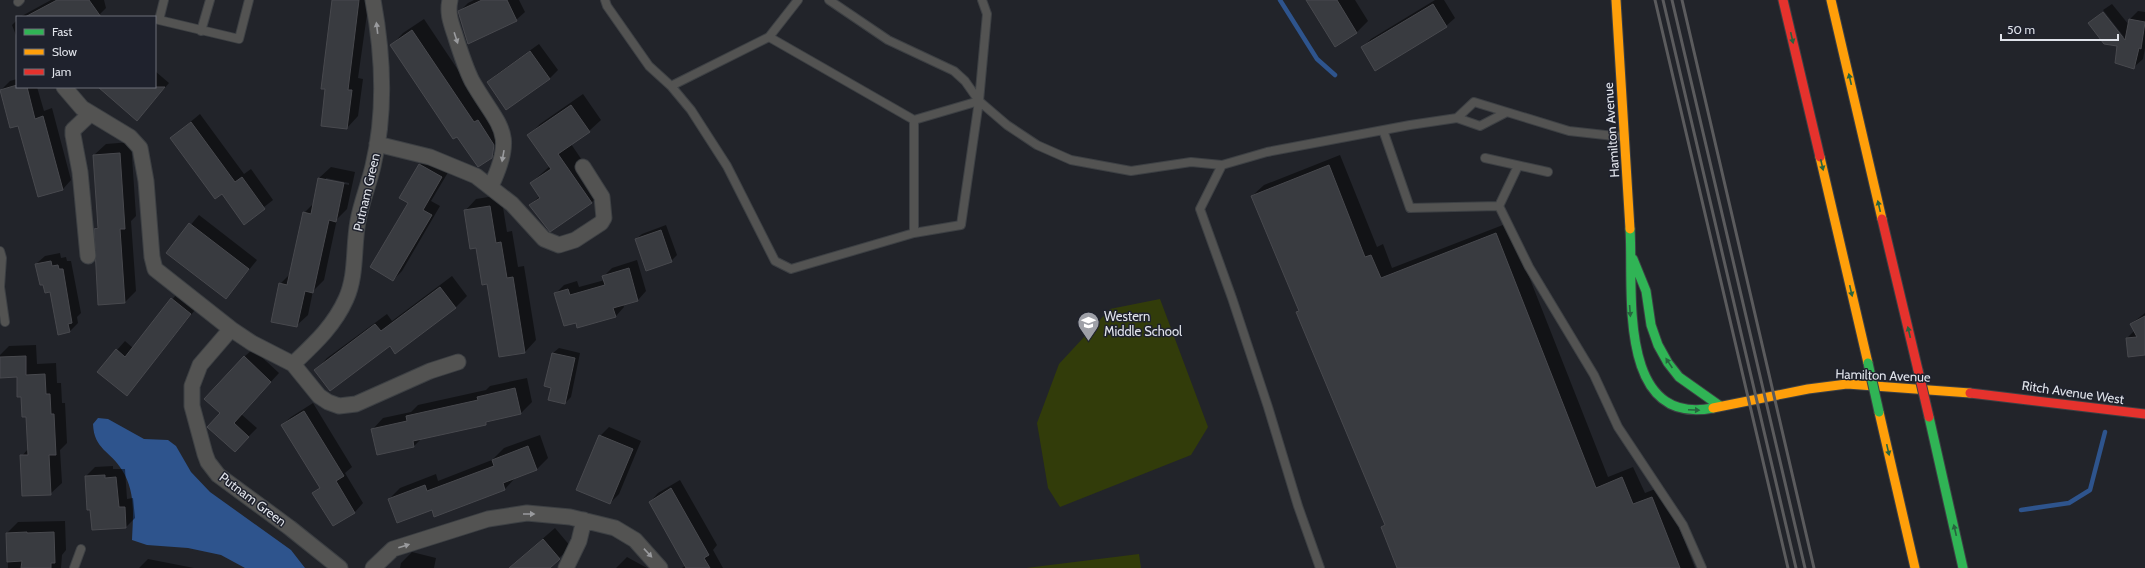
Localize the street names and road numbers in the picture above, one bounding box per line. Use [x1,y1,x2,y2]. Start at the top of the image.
street label: Hamilton Avenue [1600,82,1622,178]
street label: Putnam Green [349,151,383,233]
street label: Hamilton Avenue [1835,365,1931,385]
street label: Ritch Avenue West [2021,377,2126,407]
street label: Putnam Green [216,469,290,529]

